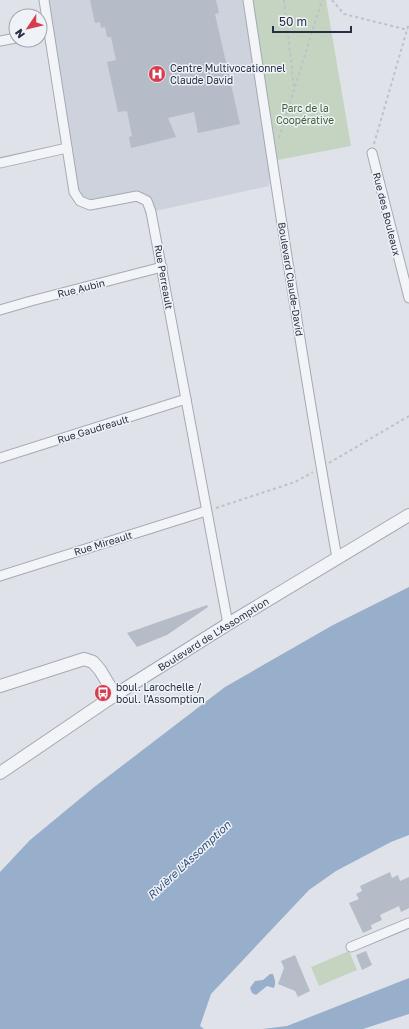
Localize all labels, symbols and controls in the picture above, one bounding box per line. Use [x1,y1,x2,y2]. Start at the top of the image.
north arrow [8,8,48,48]
scale bar [273,8,351,34]
text: 50 m [279,14,307,29]
text: N [12,27,27,41]
place label: Centre Multivocationnel Claude David [170,62,285,86]
hospital icon: Centre Multivocationnel Claude David [147,64,167,84]
park label: Parc de la Coopérative [276,102,334,126]
street label: Rue des Bouleaux [371,171,403,257]
street label: Boulevard Claude-David [276,221,306,337]
street label: Rue Perreault [152,244,176,310]
street label: Rue Aubin [56,276,106,300]
street label: Rue Gaudreault [56,412,130,446]
street label: Rue Mireault [72,528,134,558]
street label: Boulevard de L'Assomption [155,595,271,673]
place label: boul. Larochelle / boul. l'Assomption [116,681,205,705]
bus stop icon: boul. Larochelle / boul. l'Assomption [93,683,113,703]
water label: Rivière L'Assomption [144,817,234,902]

